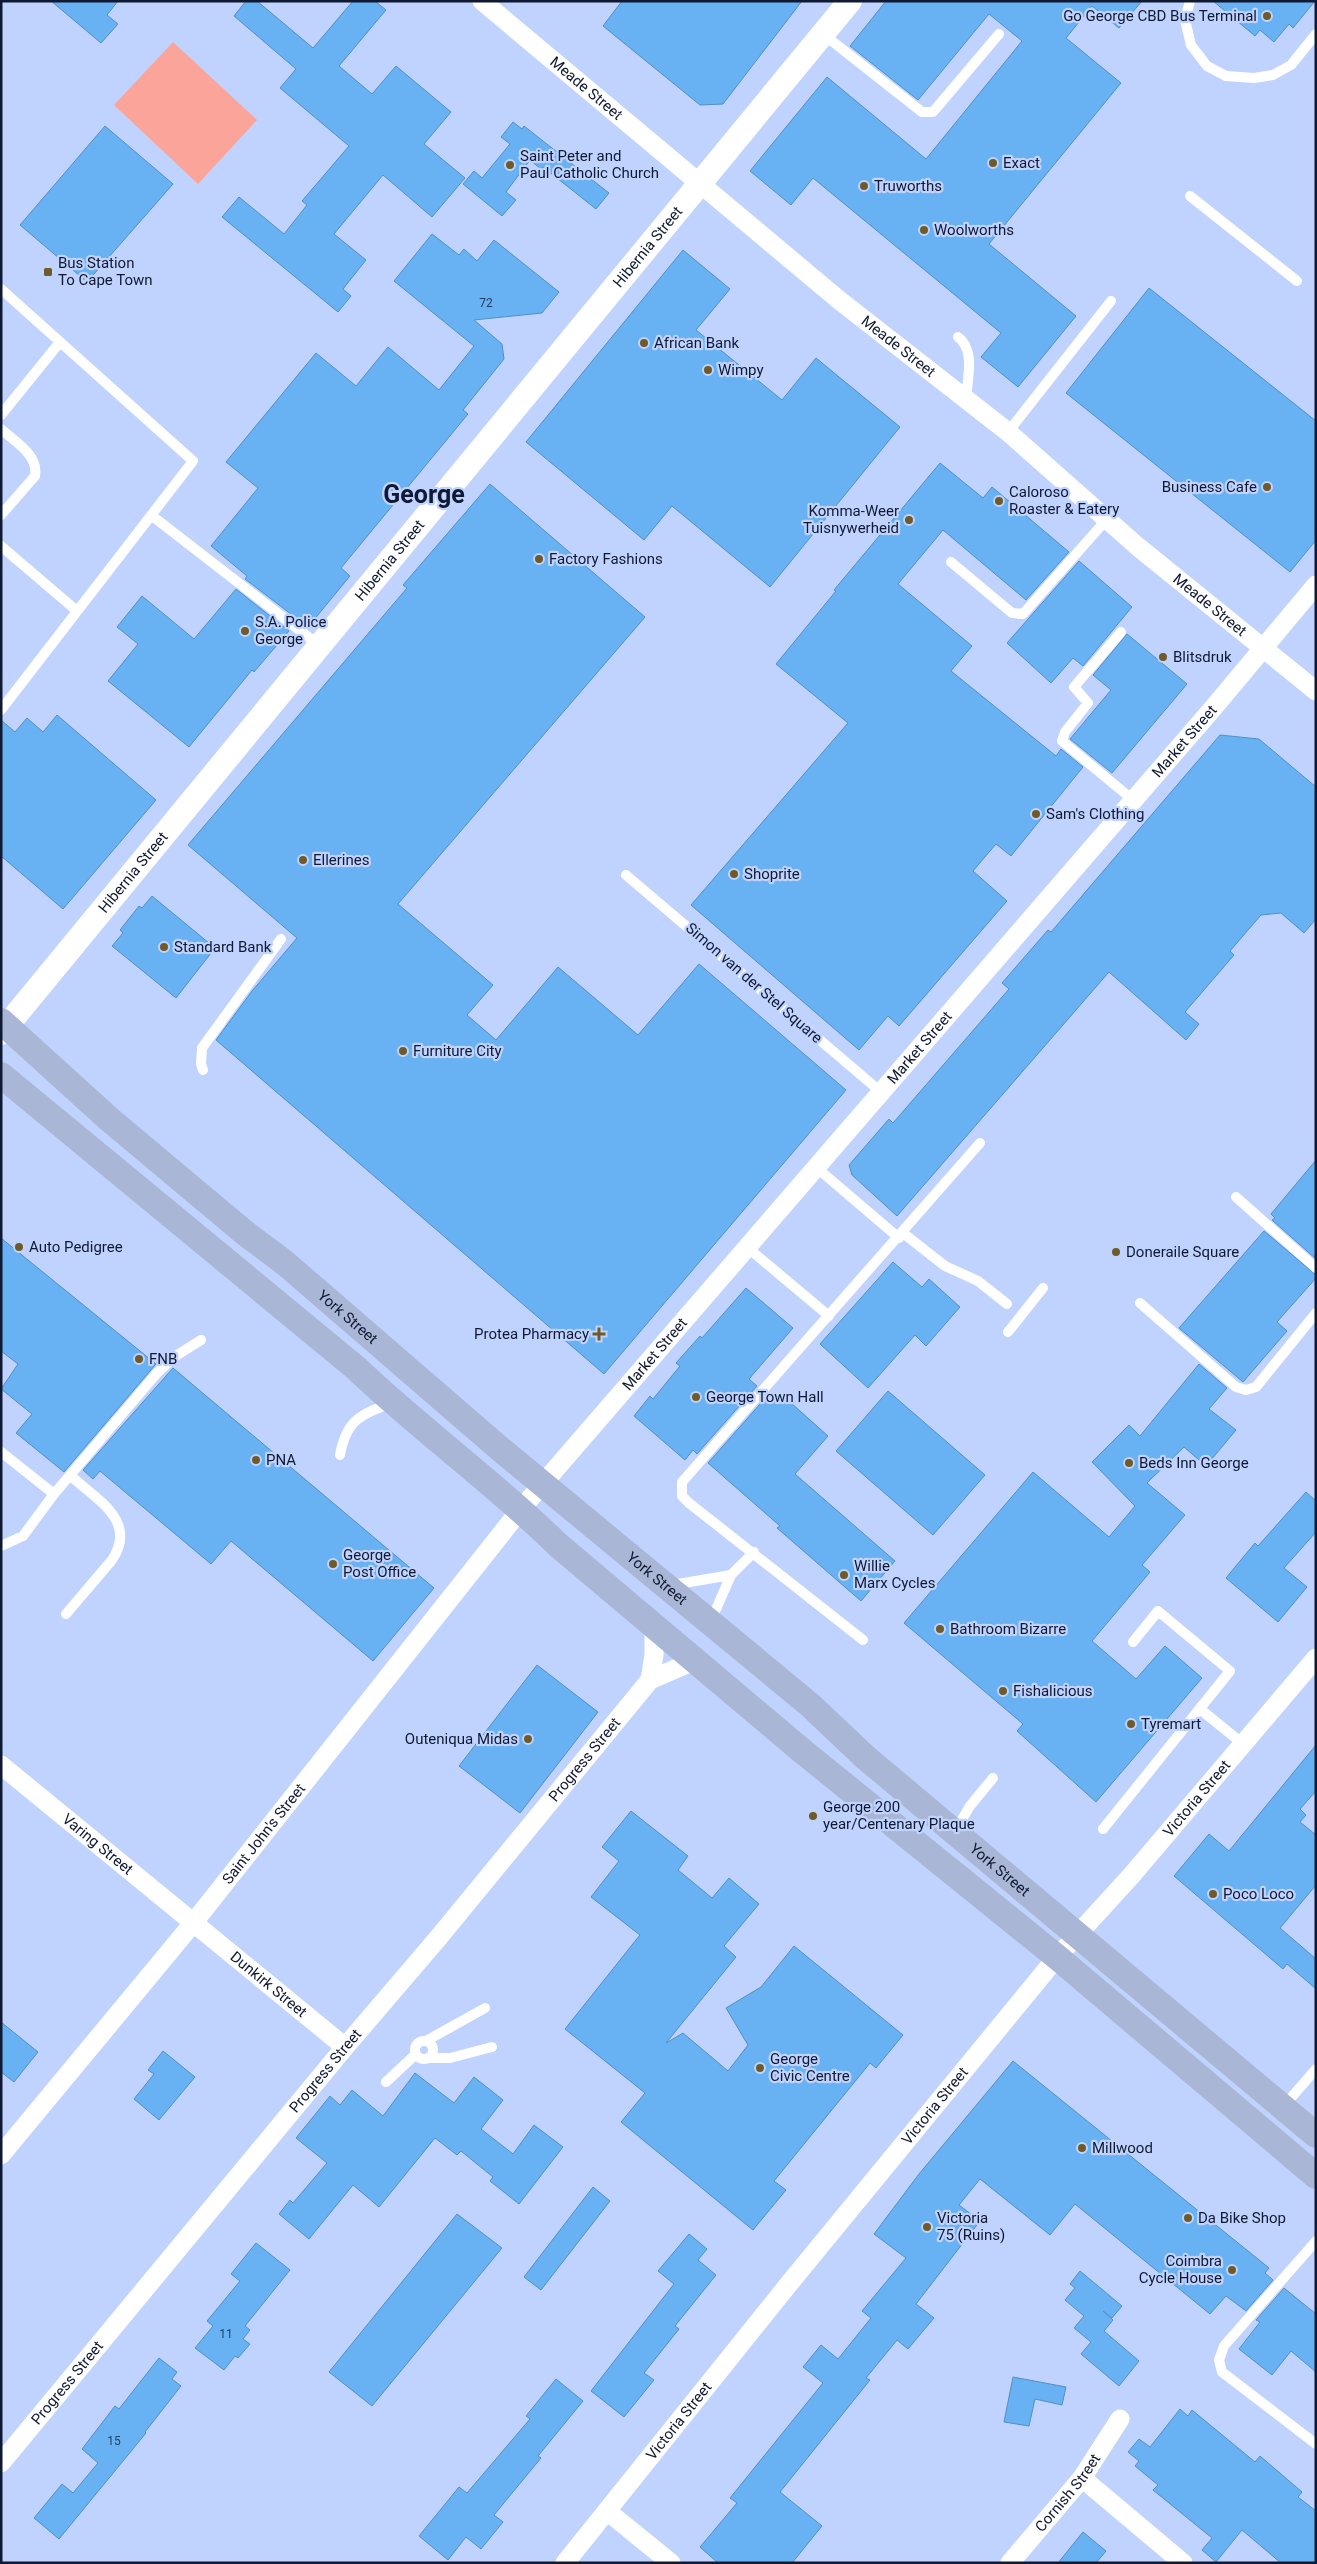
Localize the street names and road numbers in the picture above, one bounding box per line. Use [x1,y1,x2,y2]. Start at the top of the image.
street label: Meade Street [546,53,626,124]
street label: Hibernia Street [609,203,686,291]
street label: Meade Street [858,312,939,381]
street label: Hibernia Street [351,516,428,604]
street label: Meade Street [1170,570,1250,640]
street label: Market Street [1148,701,1221,781]
street label: Hibernia Street [95,828,172,916]
street label: Simon van der Stel Square [682,919,826,1047]
street label: Market Street [883,1008,956,1088]
street label: York Street [314,1286,381,1348]
street label: Market Street [619,1314,691,1394]
street label: York Street [623,1548,691,1609]
street label: Progress Street [545,1714,624,1805]
street label: Victoria Street [1159,1756,1234,1840]
street label: Saint John's Street [218,1780,309,1888]
street label: Varing Street [59,1810,137,1879]
street label: York Street [966,1839,1034,1900]
street label: Dunkirk Street [227,1948,311,2021]
street label: Progress Street [286,2025,365,2116]
street label: Victoria Street [898,2064,972,2148]
street label: Progress Street [27,2337,107,2428]
street label: Victoria Street [642,2378,716,2464]
street label: Cornish Street [1031,2450,1104,2536]

